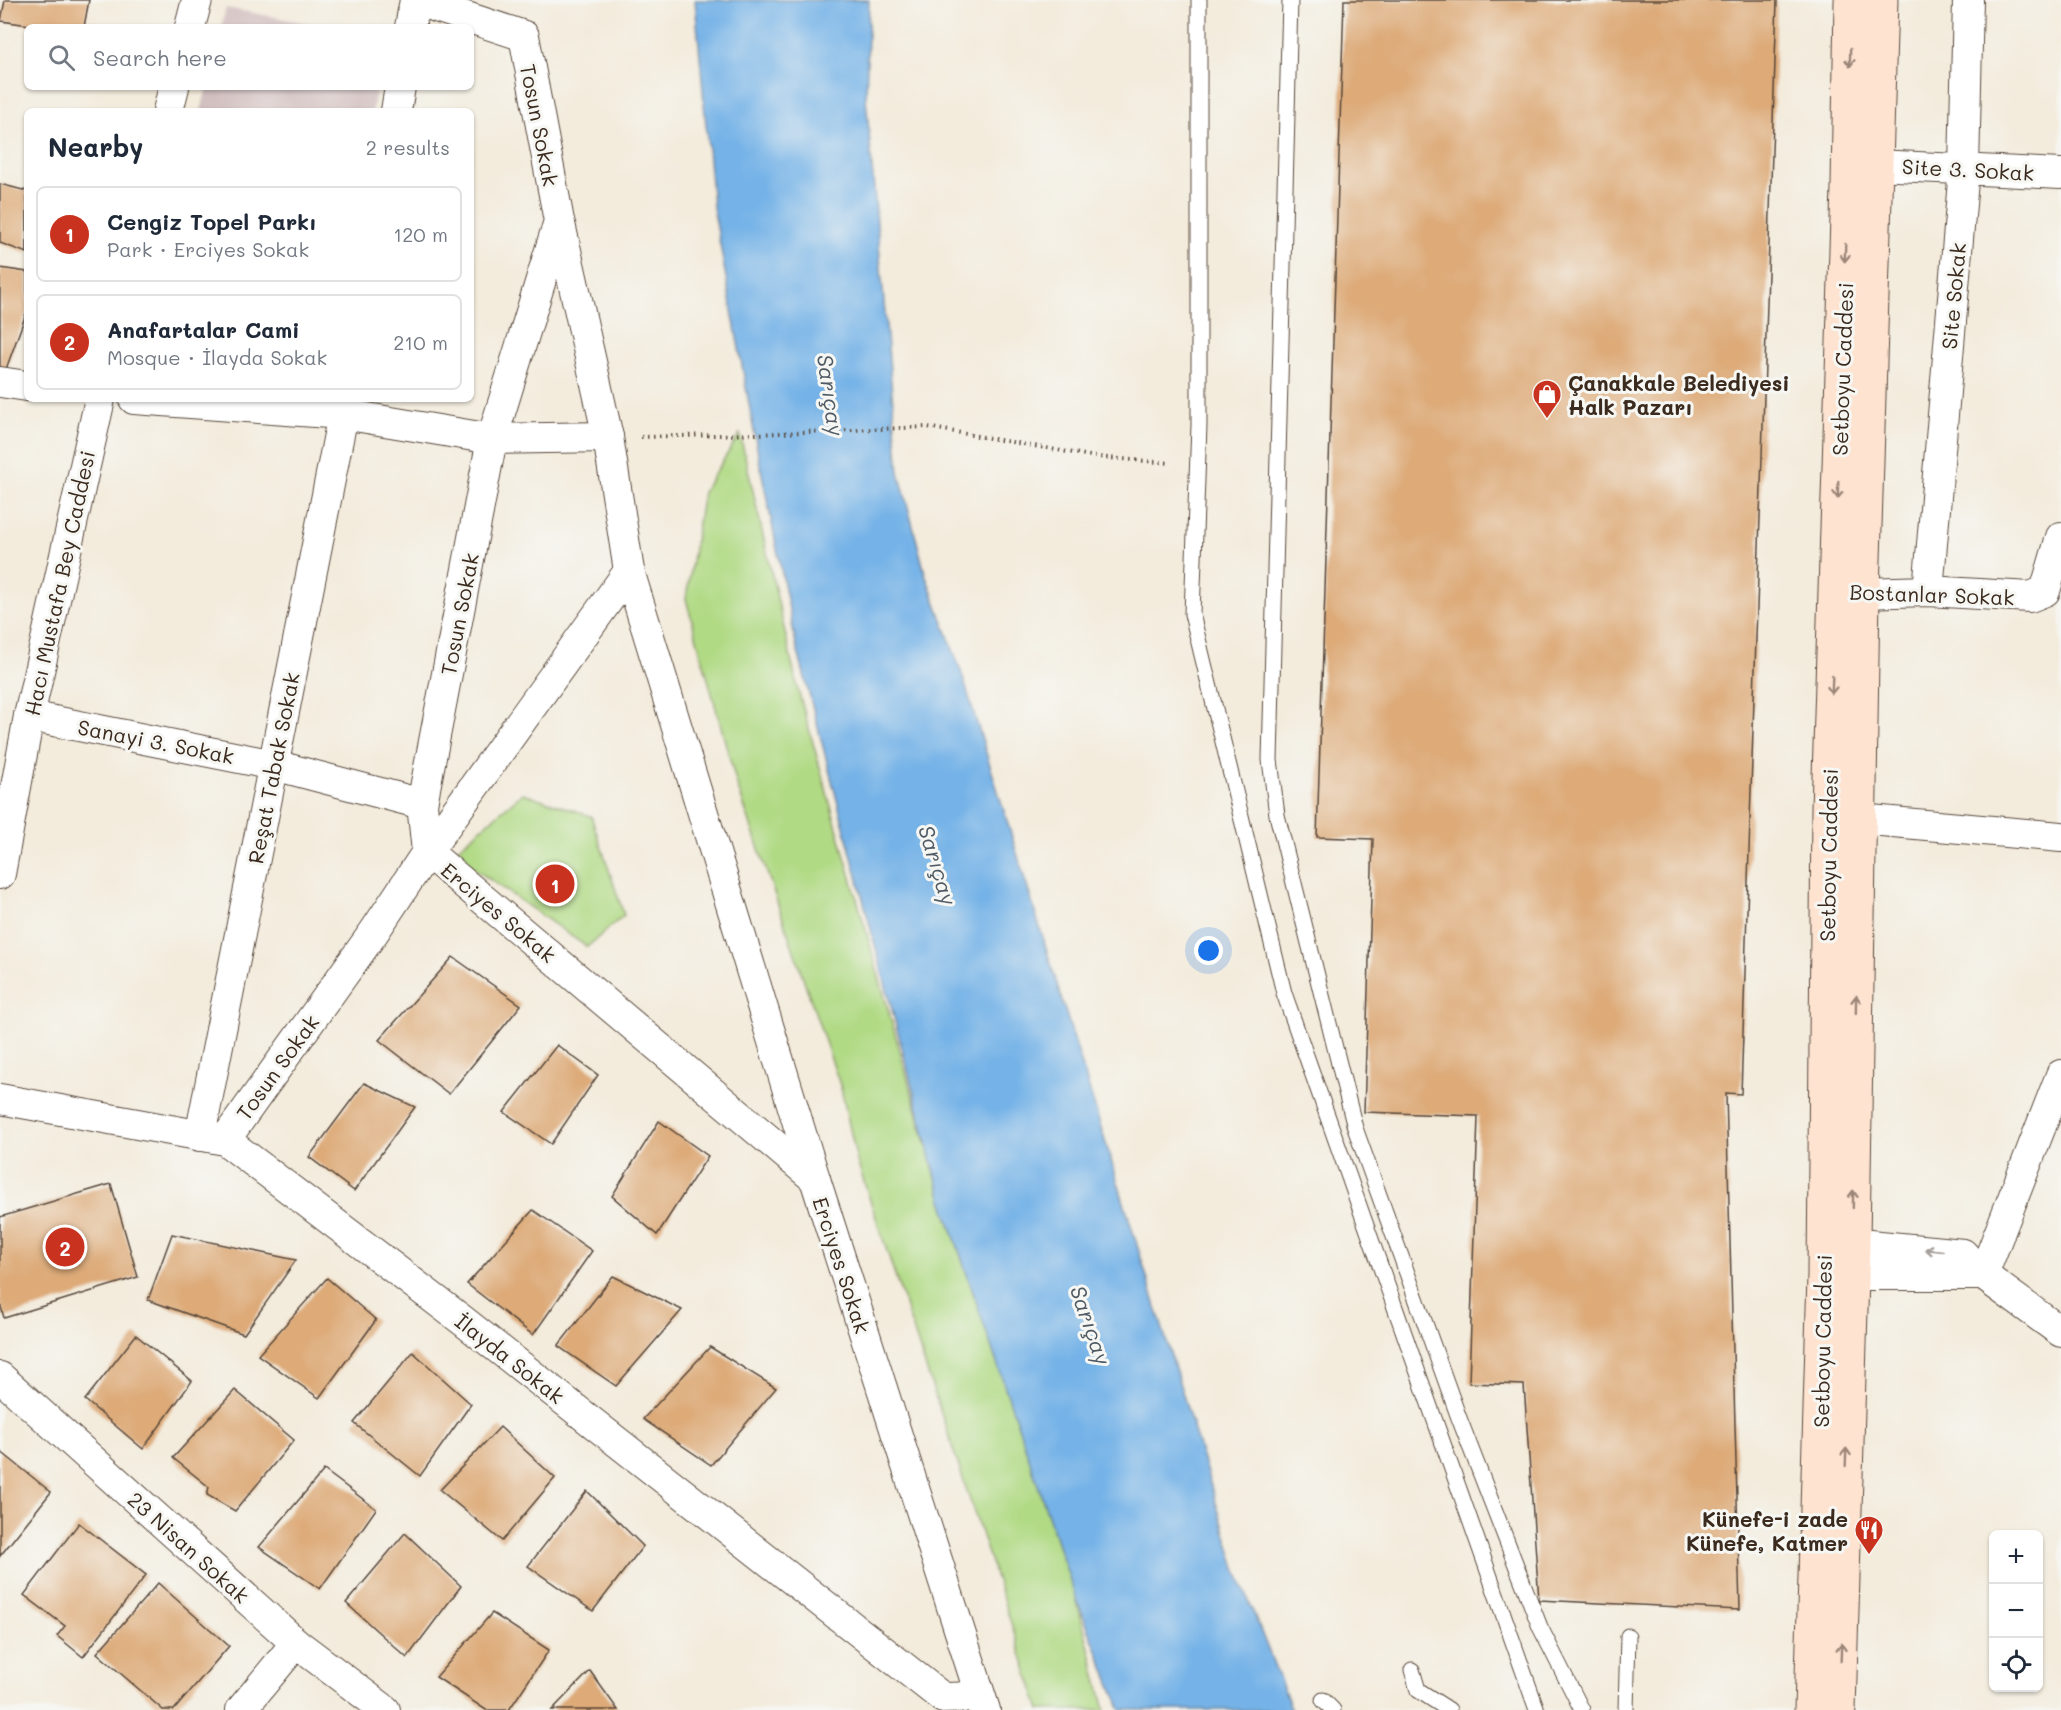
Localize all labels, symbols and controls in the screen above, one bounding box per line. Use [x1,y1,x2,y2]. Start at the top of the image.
search box [24,24,474,90]
icon: search [45,41,78,74]
text: Search here [93,43,227,72]
one-way arrow [1844,48,1856,68]
street label: Tosun Sokak [515,62,565,188]
text: Nearby [48,130,143,164]
text: 2 results [366,134,450,160]
street label: Site 3. Sokak [1901,152,2035,186]
text: Cengiz Topel Parkı [107,207,317,236]
text: 1 [65,221,74,247]
text: 120 m [393,221,448,247]
text: Park · Erciyes Sokak [107,236,309,262]
street label: Site Sokak [1935,242,1971,350]
one-way arrow [1840,243,1851,263]
street label: Setboyu Caddesi [1825,282,1859,456]
text: Anafartalar Cami [107,315,300,344]
text: 2 [64,329,75,355]
text: 210 m [393,329,448,355]
text: Mosque · İlayda Sokak [107,344,327,370]
water label: Sarıçay [811,352,851,438]
place label: Çanakkale Belediyesi Halk Pazarı [1568,369,1790,420]
shop icon: Çanakkale Belediyesi Halk Pazarı [1531,378,1563,420]
street label: Hacı Mustafa Bey Caddesi [18,448,100,718]
one-way arrow [1832,480,1843,500]
street label: Tosun Sokak [434,551,484,677]
street label: Bostanlar Sokak [1849,578,2015,610]
street label: Reşat Tabak Sokak [241,670,305,866]
one-way arrow [1826,675,1837,695]
street label: Sanayi 3. Sokak [76,713,236,769]
street label: Setboyu Caddesi [1813,768,1843,942]
water label: Sarıçay [912,821,964,909]
street label: Erciyes Sokak [436,856,562,968]
pin: 1 [536,862,574,906]
your location [1194,936,1223,965]
one-way arrow [1850,994,1862,1014]
street label: Tosun Sokak [230,1009,324,1125]
one-way arrow [1847,1189,1859,1209]
street label: Erciyes Sokak [807,1193,877,1337]
pin: 2 [46,1224,84,1270]
one-way arrow [1924,1245,1944,1256]
street label: Setboyu Caddesi [1807,1254,1837,1428]
water label: Sarıçay [1064,1281,1118,1369]
street label: İlayda Sokak [450,1307,570,1409]
one-way arrow [1840,1447,1852,1467]
street label: 23 Nisan Sokak [123,1485,255,1609]
place label: Künefe-i zade Künefe, Katmer [1686,1505,1848,1556]
restaurant icon: Künefe-i zade Künefe, Katmer [1853,1514,1885,1556]
map controls [1989,1530,2043,1692]
button: + [1989,1530,2043,1584]
button: − [1989,1584,2043,1638]
button: locate [1989,1638,2043,1692]
one-way arrow [1835,1642,1846,1662]

